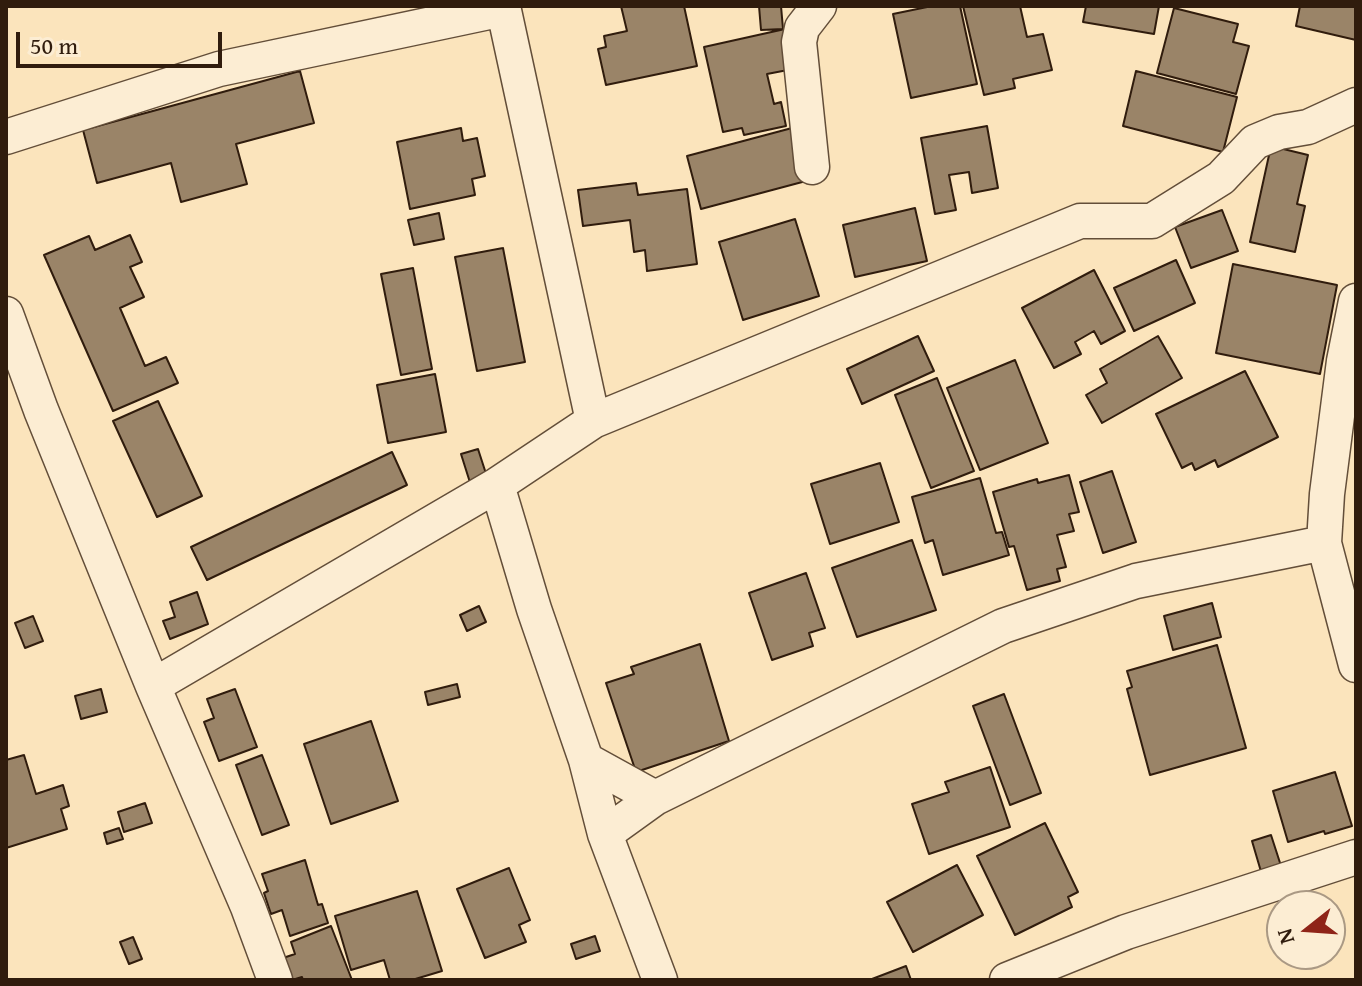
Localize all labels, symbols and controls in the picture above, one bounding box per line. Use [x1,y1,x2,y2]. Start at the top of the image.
scale bar [20,16,226,66]
text: 50 m [30,28,78,63]
north arrow [1266,890,1346,970]
text: N [1268,925,1302,948]

